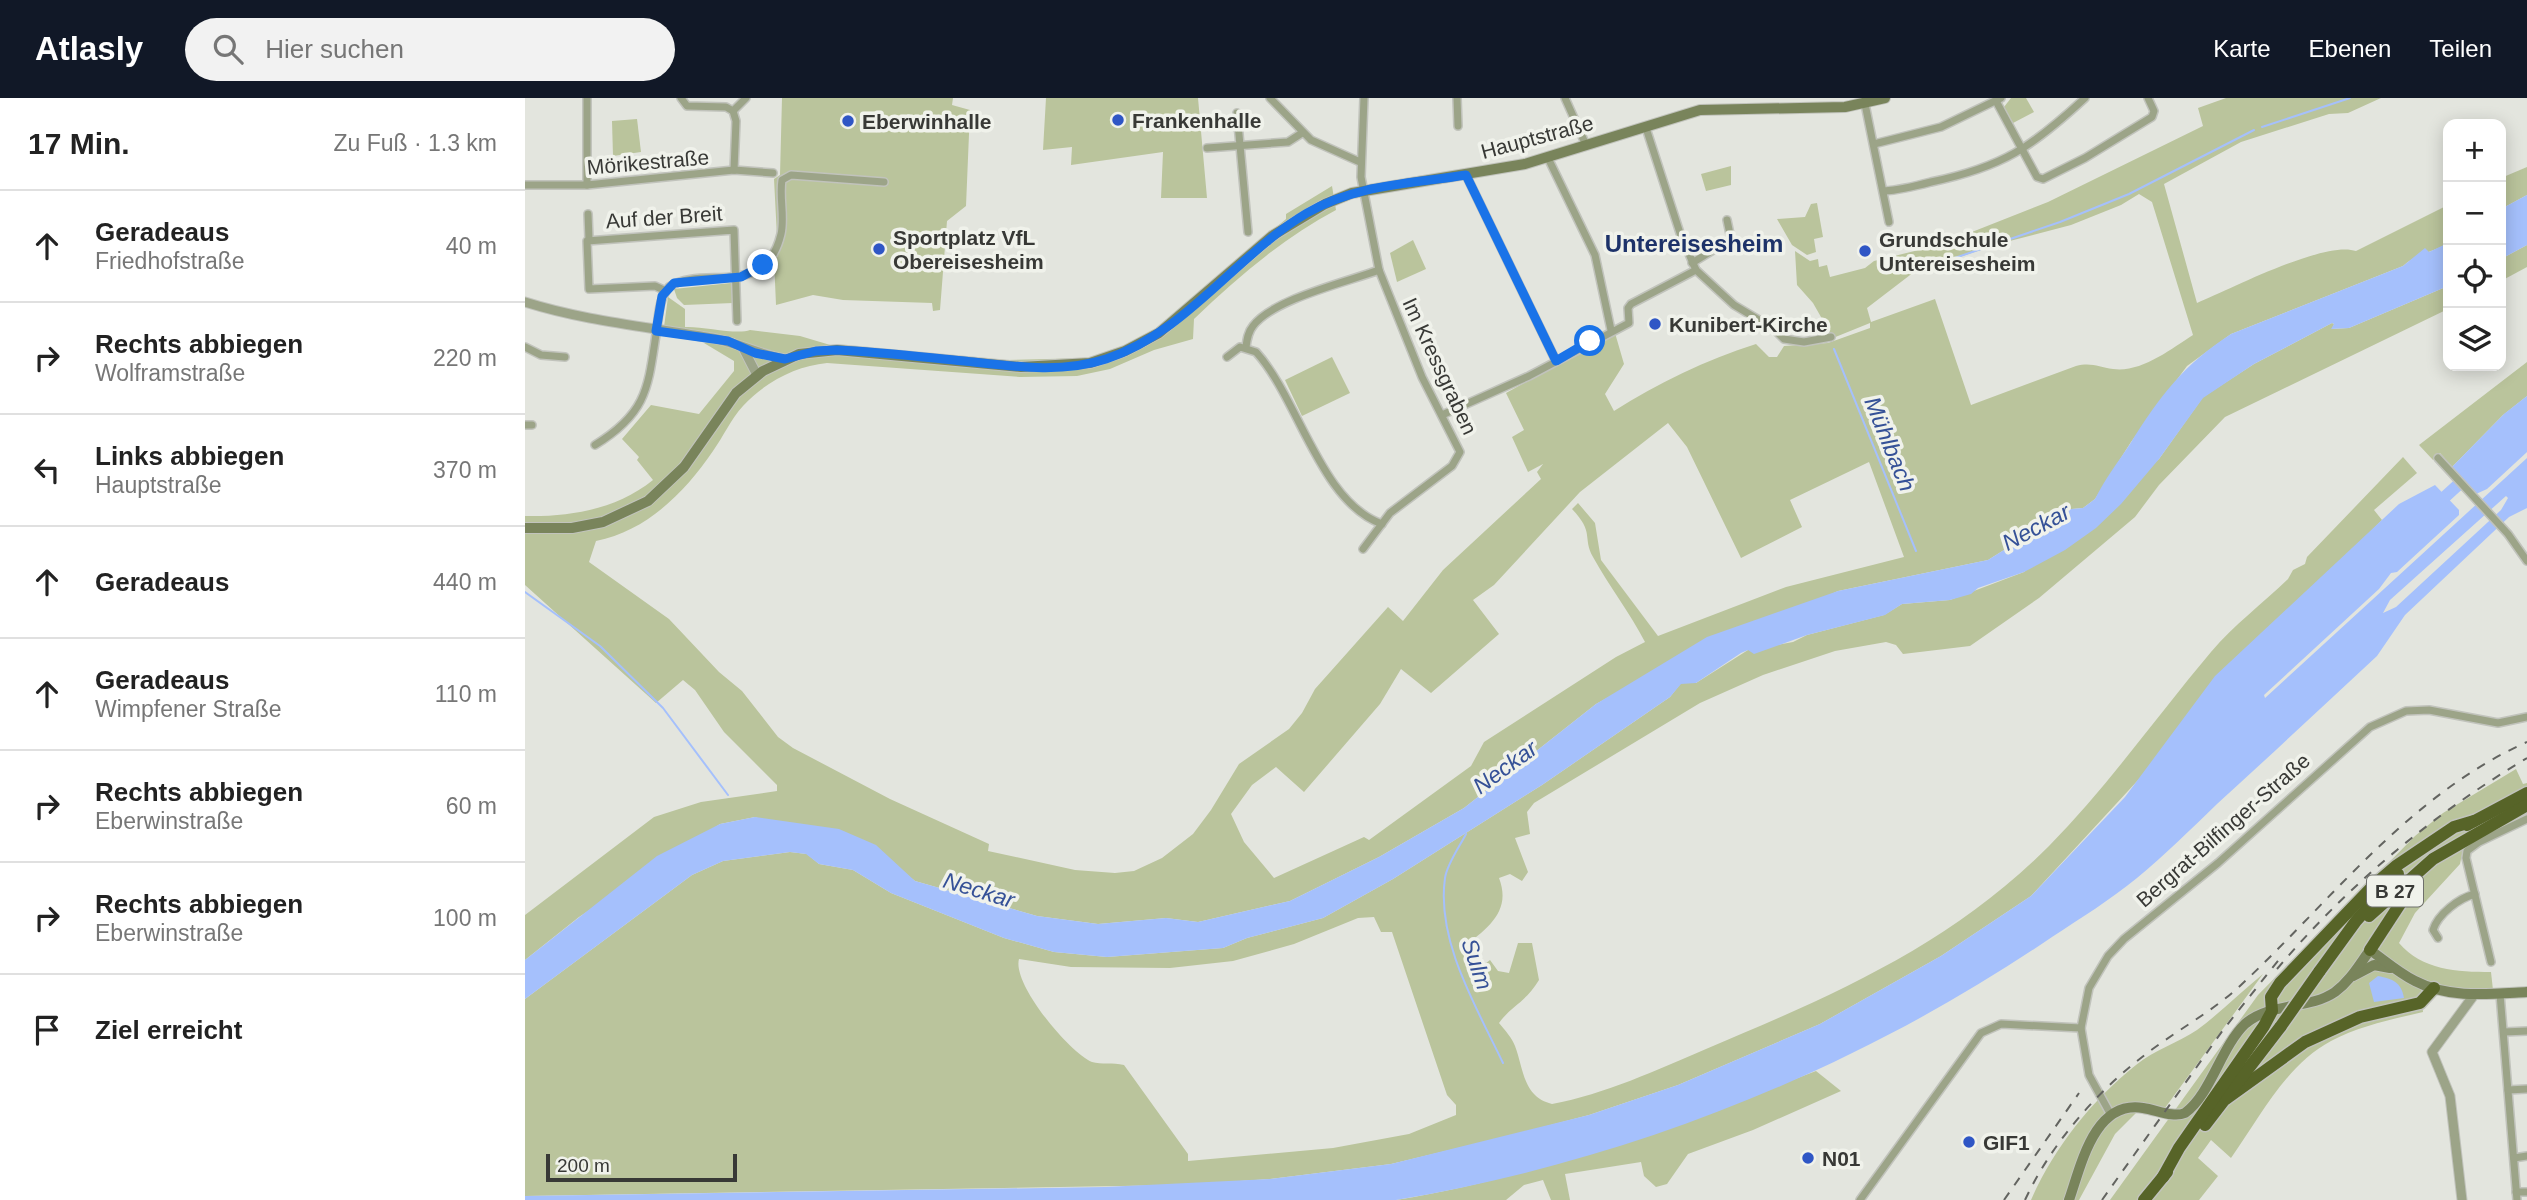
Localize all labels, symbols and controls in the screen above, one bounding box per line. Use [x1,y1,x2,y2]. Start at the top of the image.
search box [185,18,675,81]
text: Atlasly [35,30,143,67]
icon: search [209,30,247,68]
text: Hier suchen [265,34,404,64]
text: Karte [2213,35,2271,62]
text: Ebenen [2309,35,2391,62]
text: Teilen [2429,35,2492,62]
place label: Frankenhalle [1132,109,1262,132]
place label: Eberwinhalle [862,110,992,133]
street label: Hauptstraße [1478,111,1596,163]
marker: Frankenhalle [1110,112,1126,128]
marker: Eberwinhalle [840,113,856,129]
map controls [2443,119,2506,371]
button: + [2443,119,2506,182]
text: 17 Min. [28,127,130,160]
text: Zu Fuß · 1.3 km [333,130,497,156]
street label: Mörikestraße [586,145,710,179]
button: − [2443,182,2506,245]
street label: Auf der Breit [605,201,723,233]
text: Geradeaus [95,217,229,247]
place label: Sportplatz VfL Obereisesheim [893,226,1044,273]
icon: ahead [28,227,66,265]
place label: Grundschule Untereisesheim [1879,228,2035,275]
district label: Untereisesheim [1605,230,1783,257]
text: 40 m [446,233,497,259]
marker: Sportplatz VfL Obereisesheim [871,241,887,257]
marker: Grundschule Untereisesheim [1857,243,1873,259]
button: locate [2443,245,2506,308]
text: Friedhofstraße [95,248,245,274]
route end [747,249,778,280]
street label: Im Kressgraben [1398,294,1482,438]
button: layers [2443,308,2506,371]
place label: Kunibert-Kirche [1669,313,1828,336]
marker: Kunibert-Kirche [1647,316,1663,332]
route start [1574,325,1605,356]
text: Rechts abbiegen [95,329,303,359]
icon: right [28,339,66,377]
text: 220 m [433,345,497,371]
text: Wolframstraße [95,360,245,386]
water label: Mühlbach [1859,393,1921,495]
text: Links abbiegen [95,441,284,471]
icon: left [28,451,66,489]
text: 370 m [433,457,497,483]
text: Hauptstraße [95,472,222,498]
water label: Neckar [1998,498,2075,556]
icon: ahead [28,563,66,601]
text: Geradeaus [95,567,229,597]
text: 440 m [433,569,497,595]
text: Geradeaus [95,665,229,695]
icon: ahead [28,675,66,713]
text: 110 m [435,681,497,707]
text: Wimpfener Straße [95,696,282,722]
water label: Neckar [1468,734,1543,799]
street label: Bergrat-Bilfinger-Straße [2132,749,2314,911]
text: Rechts abbiegen [95,777,303,807]
icon: right [28,787,66,825]
text: 60 m [446,793,497,819]
text: Eberwinstraße [95,808,243,834]
water label: Neckar [940,867,1019,913]
road number: B 27 [2367,876,2423,906]
text: Rechts abbiegen [95,889,303,919]
icon: right [28,899,66,937]
text: 100 m [433,905,497,931]
text: Eberwinstraße [95,920,243,946]
water label: Sulm [1456,935,1498,993]
icon: arrive [28,1011,66,1049]
text: Ziel erreicht [95,1015,242,1045]
place label: GIF1 [1983,1131,2030,1154]
marker: GIF1 [1961,1134,1977,1150]
place label: N01 [1822,1147,1861,1170]
marker: N01 [1800,1150,1816,1166]
scale bar [546,1151,737,1183]
text: 200 m [557,1155,610,1176]

